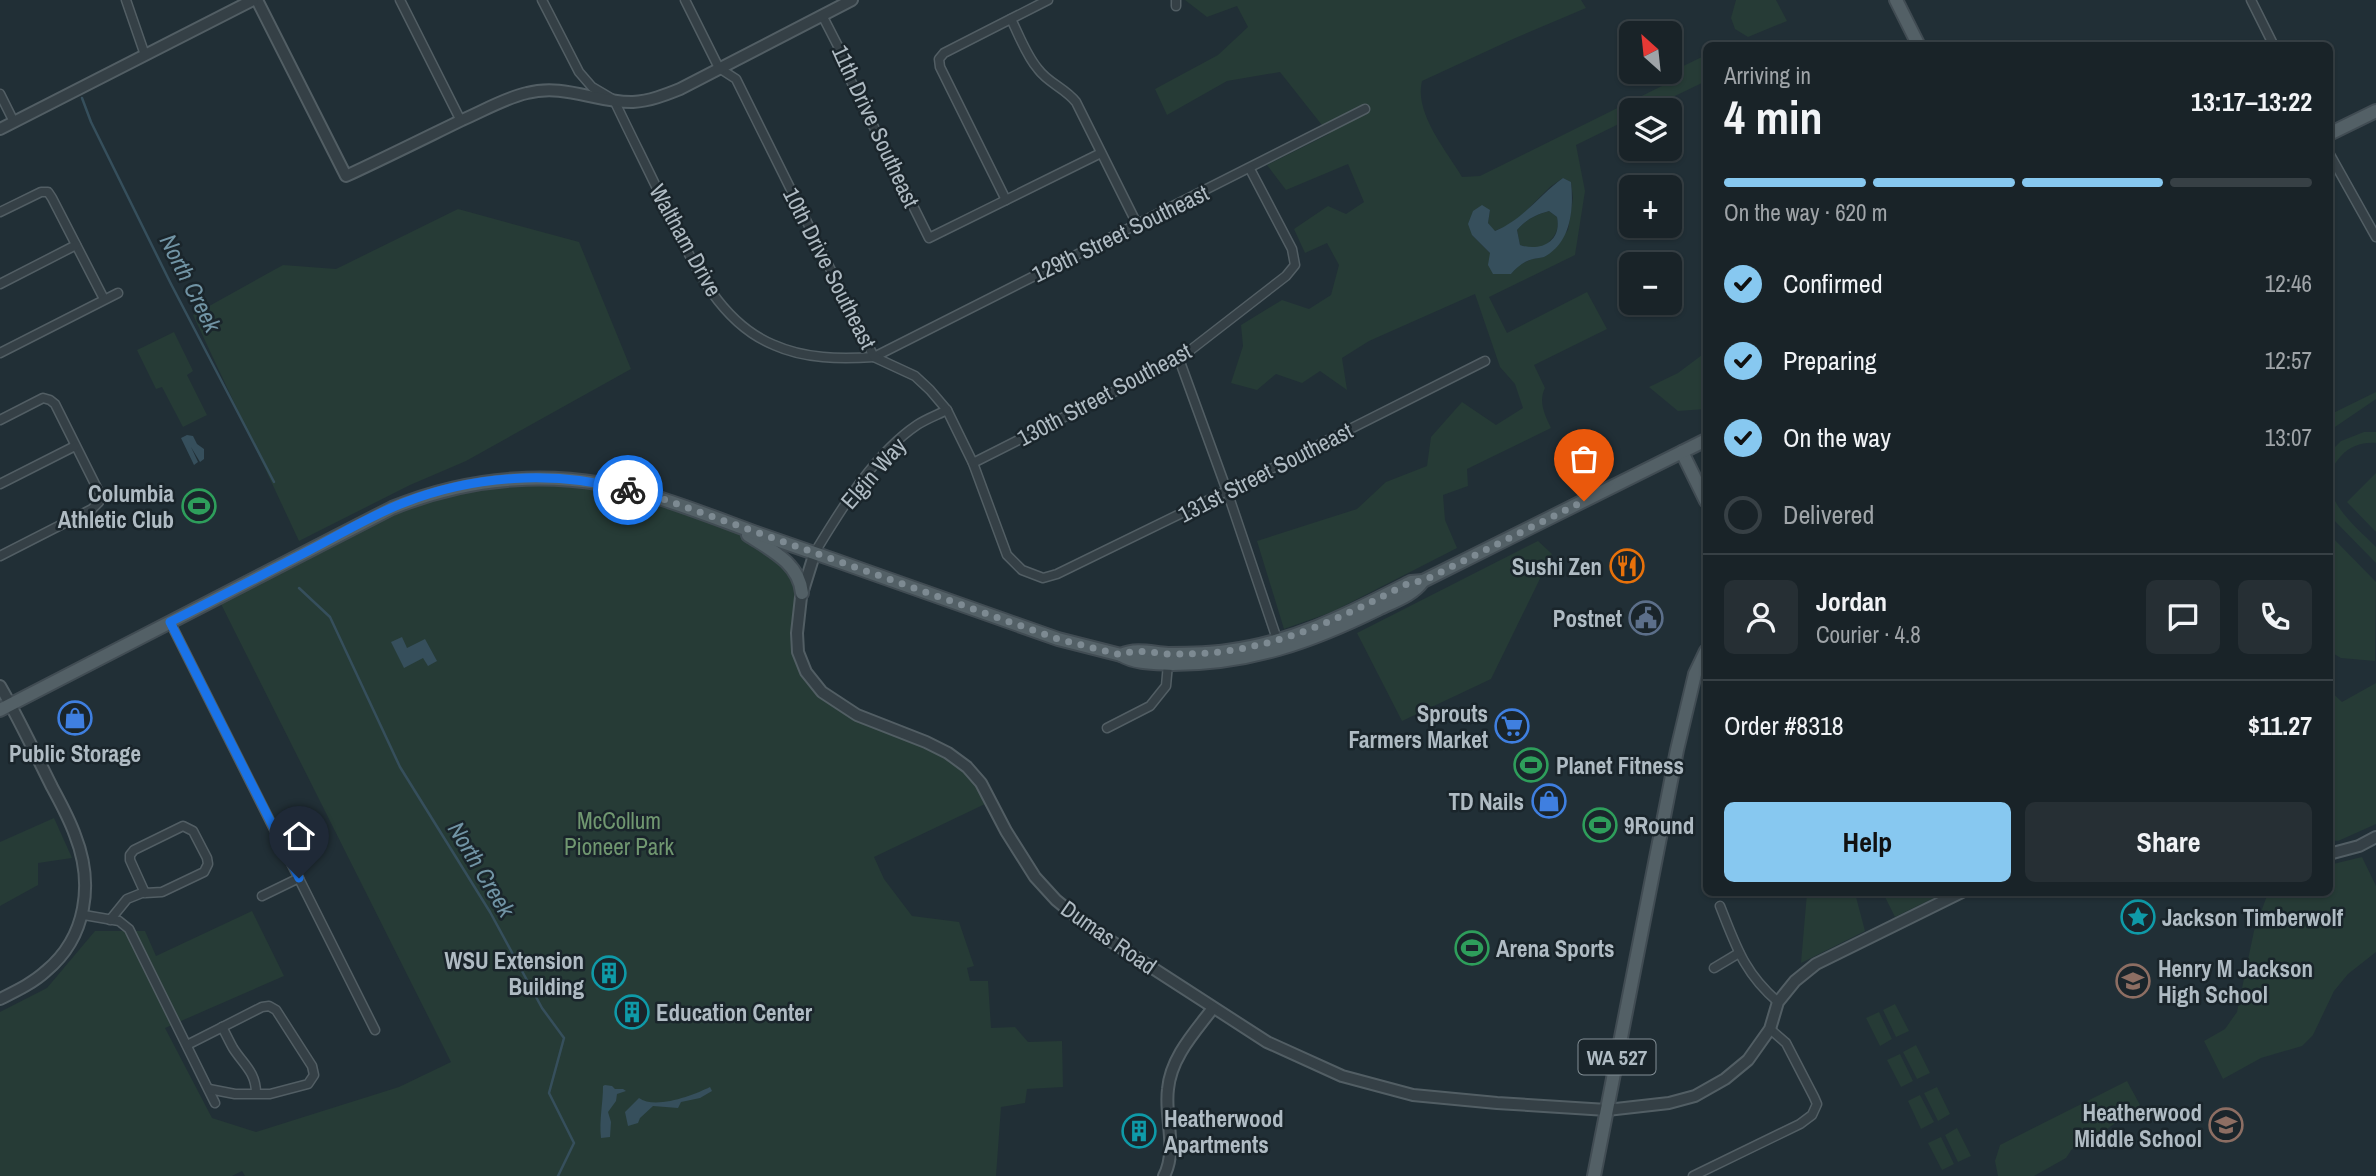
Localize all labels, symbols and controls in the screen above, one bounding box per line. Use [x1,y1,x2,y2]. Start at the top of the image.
north arrow [1619,21,1682,84]
map controls [1619,21,1682,315]
street label: 11th Drive Southeast [825,40,927,212]
text: Arriving in [1724,60,1811,91]
text: 13:17–13:22 [2191,84,2312,119]
text: 4 min [1724,86,1823,148]
button: layers [1619,98,1682,161]
button: + [1619,175,1682,238]
street label: 129th Street Southeast [1026,177,1214,289]
street label: Waltham Drive [642,178,730,302]
street label: 10th Drive Southeast [776,182,884,354]
text: On the way · 620 m [1724,197,1888,228]
water label: North Creek [153,228,230,339]
button: − [1619,252,1682,315]
icon: check [1724,265,1762,303]
text: Confirmed [1783,266,1883,301]
text: 12:46 [2265,268,2312,299]
street label: 130th Street Southeast [1012,335,1196,453]
icon: check [1724,342,1762,380]
text: Preparing [1783,343,1877,378]
text: 12:57 [2265,345,2312,376]
street label: 131st Street Southeast [1172,415,1358,529]
icon: check [1724,419,1762,457]
text: On the way [1783,420,1891,455]
text: 13:07 [2265,422,2312,453]
pin [1554,429,1614,501]
street label: Elgin Way [833,430,913,515]
icon: bag [1565,440,1603,478]
courier [593,455,663,525]
icon: bike [609,471,647,509]
place label: Columbia Athletic Club [58,478,175,535]
sports icon: Columbia Athletic Club [180,487,218,525]
text: Delivered [1783,497,1874,532]
restaurant icon: Sushi Zen [1608,547,1646,585]
place label: Sushi Zen [1512,551,1602,582]
button: person [1724,580,1798,654]
button: chat [2146,580,2220,654]
button: phone [2238,580,2312,654]
text: Jordan [1816,584,1887,619]
public building icon: Postnet [1627,599,1665,637]
place label: Postnet [1553,603,1622,634]
text: Courier · 4.8 [1816,619,1921,650]
place label: Sprouts Farmers Market [1348,698,1488,755]
shop icon: Public Storage [56,699,94,737]
supermarket icon: Sprouts Farmers Market [1493,707,1531,745]
text: Order #8318 [1724,708,1844,743]
text: $11.27 [2248,708,2312,743]
place label: Public Storage [9,738,141,769]
sports icon: Planet Fitness [1512,746,1550,784]
place label: Planet Fitness [1556,750,1684,781]
shop icon: TD Nails [1530,782,1568,820]
place label: TD Nails [1449,786,1524,817]
button: Help [1724,802,2011,882]
button: Share [2025,802,2312,882]
park label: McCollum Pioneer Park [564,805,675,862]
pin [269,806,329,878]
sports icon: 9Round [1581,806,1619,844]
place label: 9Round [1624,810,1694,841]
water label: North Creek [441,815,524,924]
icon: home [280,817,318,855]
street label: Dumas Road [1055,893,1163,981]
place icon: Jackson Timberwolf [2119,898,2157,936]
place label: Jackson Timberwolf [2162,902,2344,933]
sports icon: Arena Sports [1453,929,1491,967]
place label: Arena Sports [1496,933,1614,964]
place label: WSU Extension Building [445,945,584,1002]
place label: Henry M Jackson High School [2158,953,2313,1010]
building icon: WSU Extension Building [590,954,628,992]
school or university icon: Henry M Jackson High School [2114,962,2152,1000]
building icon: Education Center [613,993,651,1031]
place label: Education Center [656,997,813,1028]
road number: WA 527 [1578,1040,1656,1074]
place label: Heatherwood Middle School [2074,1097,2202,1154]
place label: Heatherwood Apartments [1164,1103,1283,1160]
school or university icon: Heatherwood Middle School [2207,1106,2245,1144]
building icon: Heatherwood Apartments [1120,1112,1158,1150]

